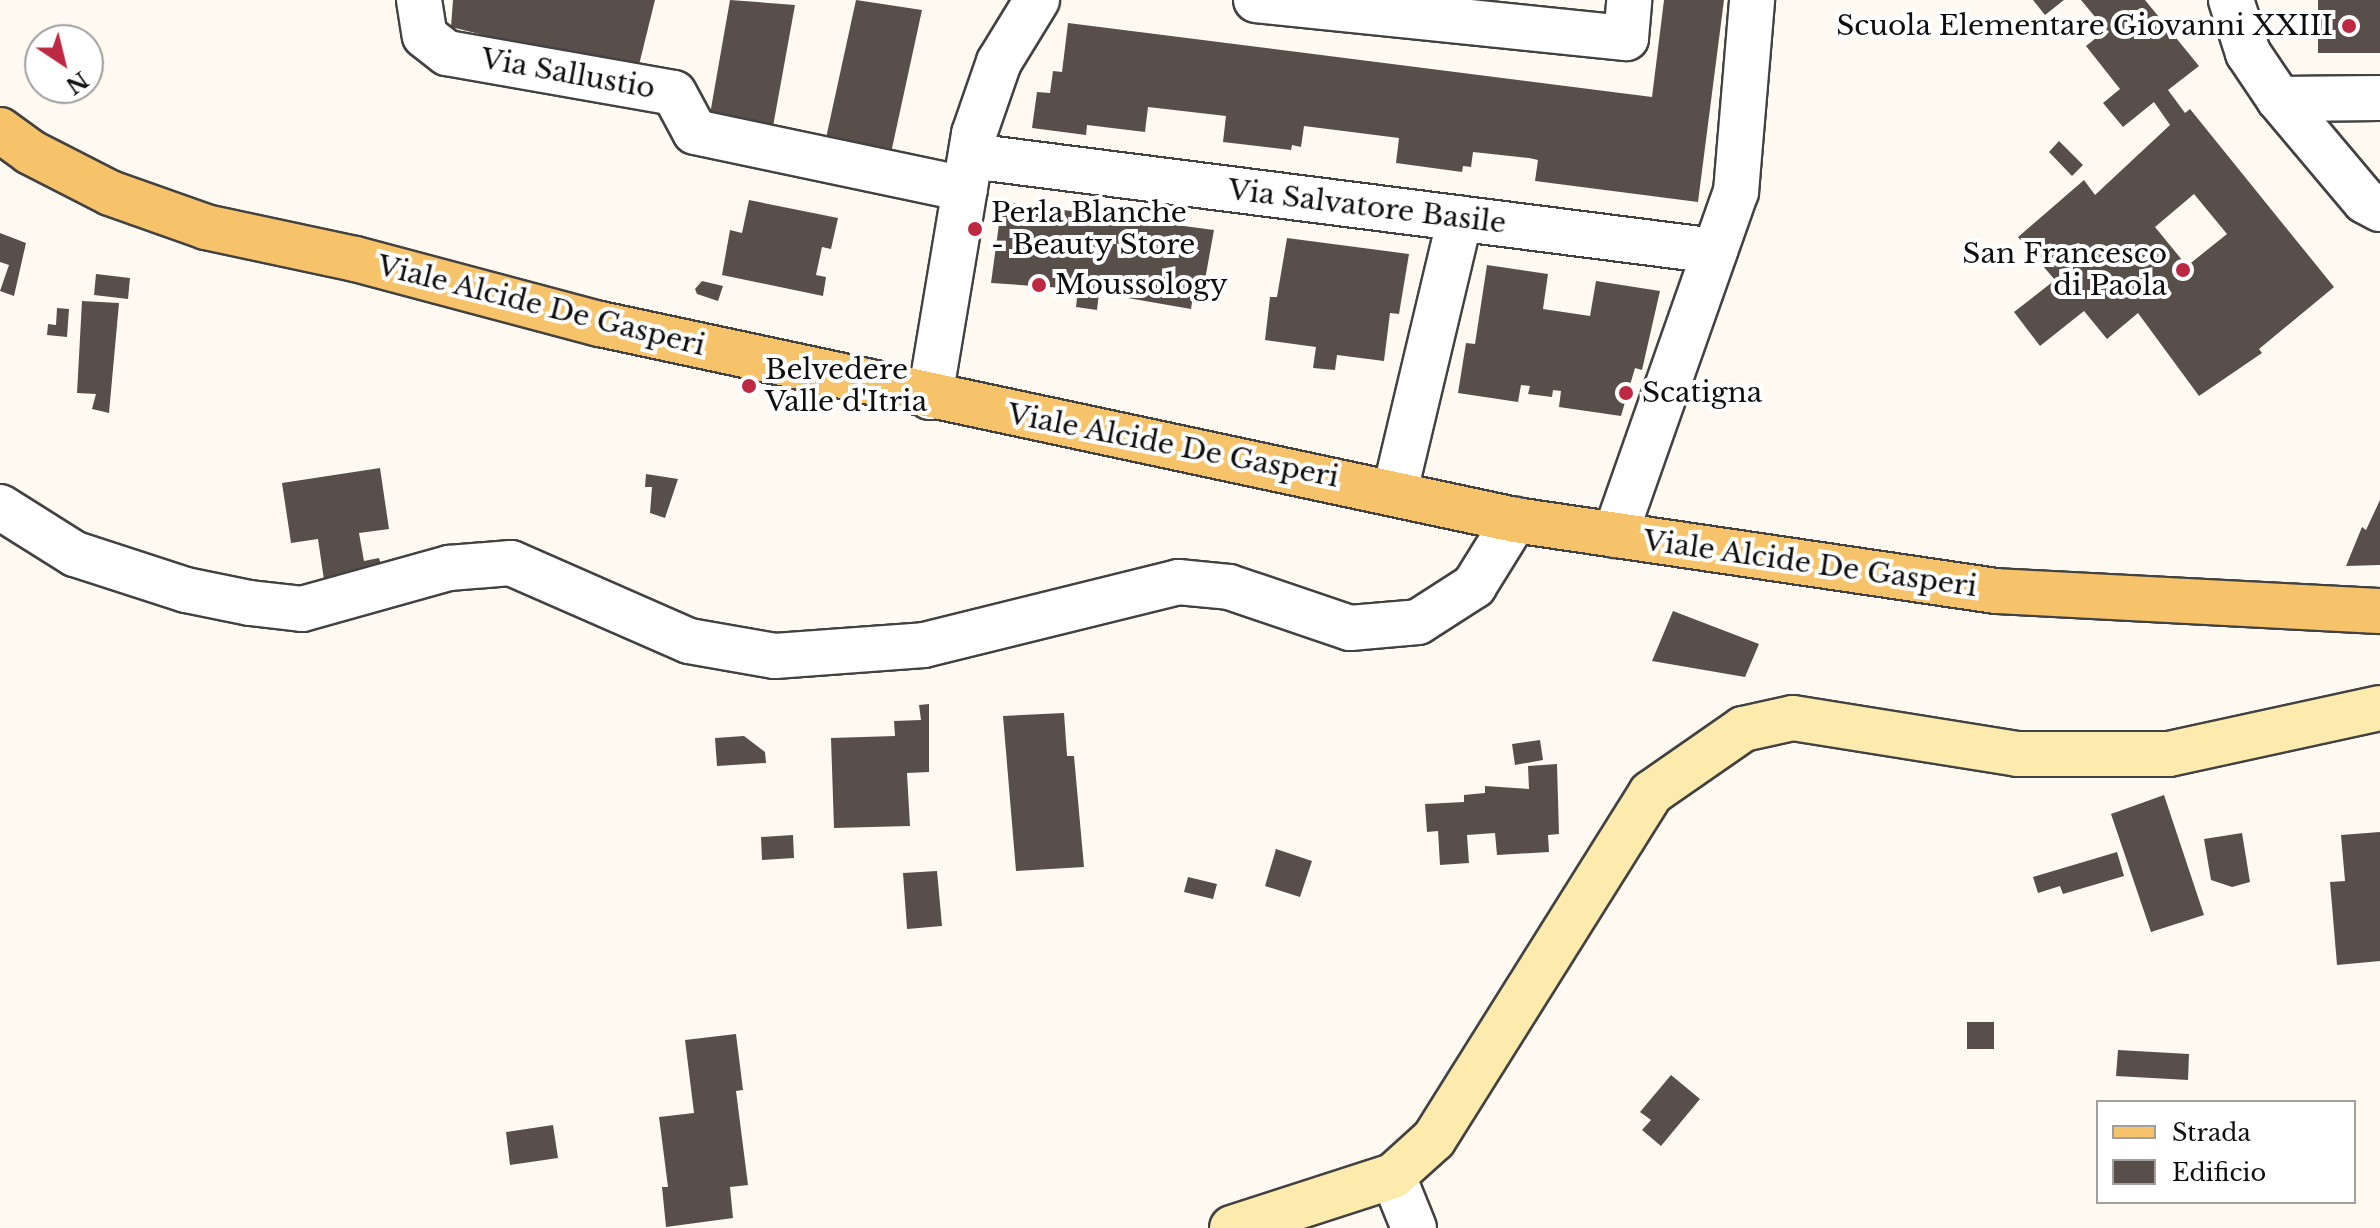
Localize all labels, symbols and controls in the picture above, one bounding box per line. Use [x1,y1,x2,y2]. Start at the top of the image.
place label: Scuola Elementare Giovanni XXIII [1835,9,2333,43]
marker: Scuola Elementare Giovanni XXIII [2340,17,2358,35]
north arrow [24,24,104,104]
street label: Via Sallustio [478,42,658,106]
text: N [61,65,93,99]
street label: Via Salvatore Basile [1226,173,1508,241]
place label: Perla Blanche - Beauty Store [991,196,1196,262]
marker: Perla Blanche - Beauty Store [966,220,984,238]
place label: San Francesco di Paola [1962,237,2167,303]
street label: Viale Alcide De Gasperi [373,249,709,363]
marker: San Francesco di Paola [2174,261,2192,279]
place label: Moussology [1055,268,1228,302]
marker: Moussology [1030,276,1048,294]
place label: Belvedere Valle d'Itria [765,353,927,419]
place label: Scatigna [1642,376,1762,410]
marker: Belvedere Valle d'Itria [740,377,758,395]
marker: Scatigna [1617,384,1635,402]
street label: Viale Alcide De Gasperi [1004,397,1342,495]
street label: Viale Alcide De Gasperi [1641,524,1979,604]
legend [2096,1100,2356,1204]
text: Strada [2172,1118,2251,1147]
text: Edificio [2172,1158,2266,1187]

